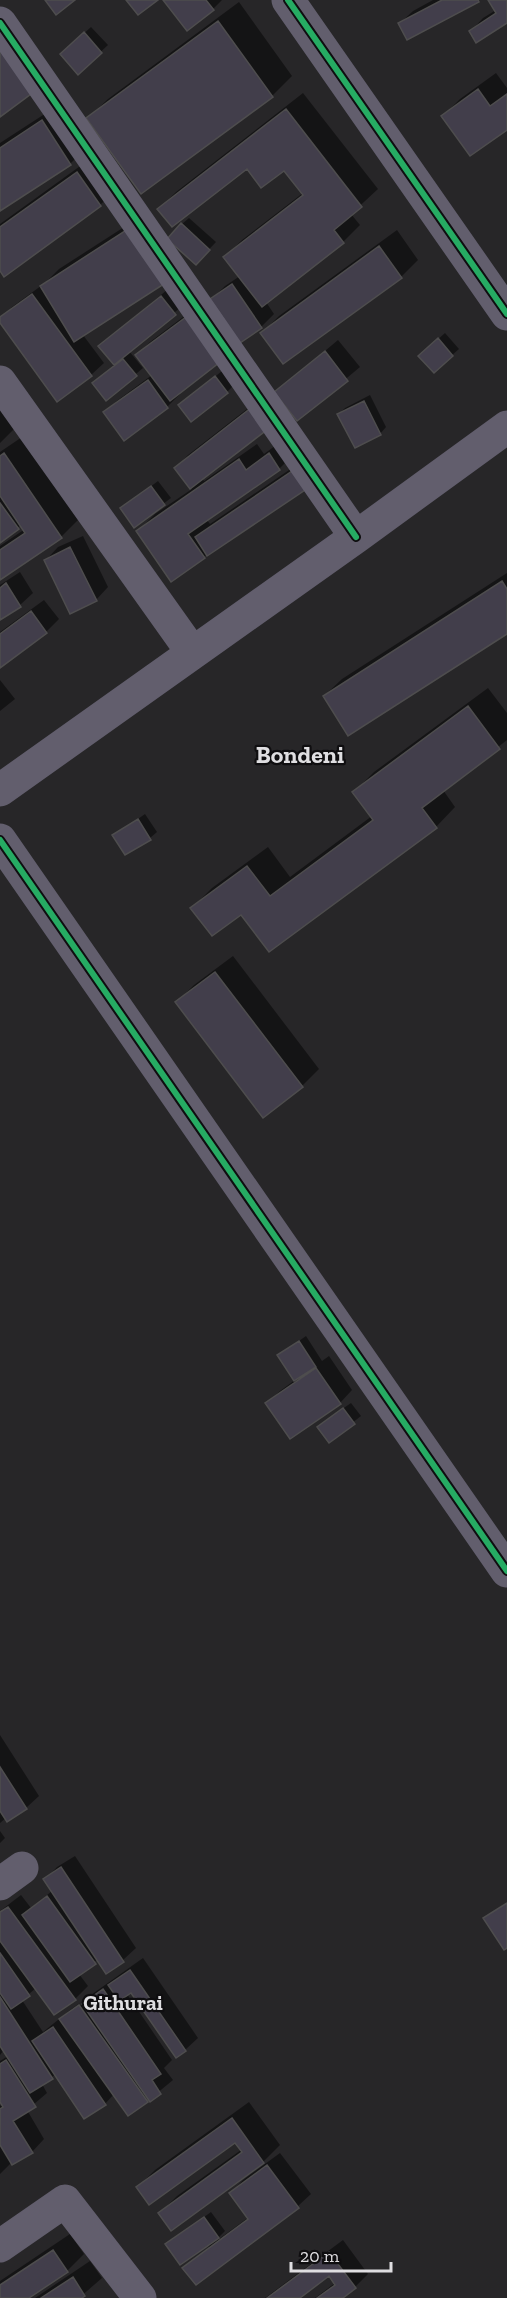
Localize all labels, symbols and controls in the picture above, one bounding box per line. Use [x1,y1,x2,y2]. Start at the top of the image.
district label: Bondeni [256,740,344,769]
district label: Githurai [83,1990,163,2015]
scale bar [291,2235,392,2273]
text: 20 m [300,2245,340,2267]

